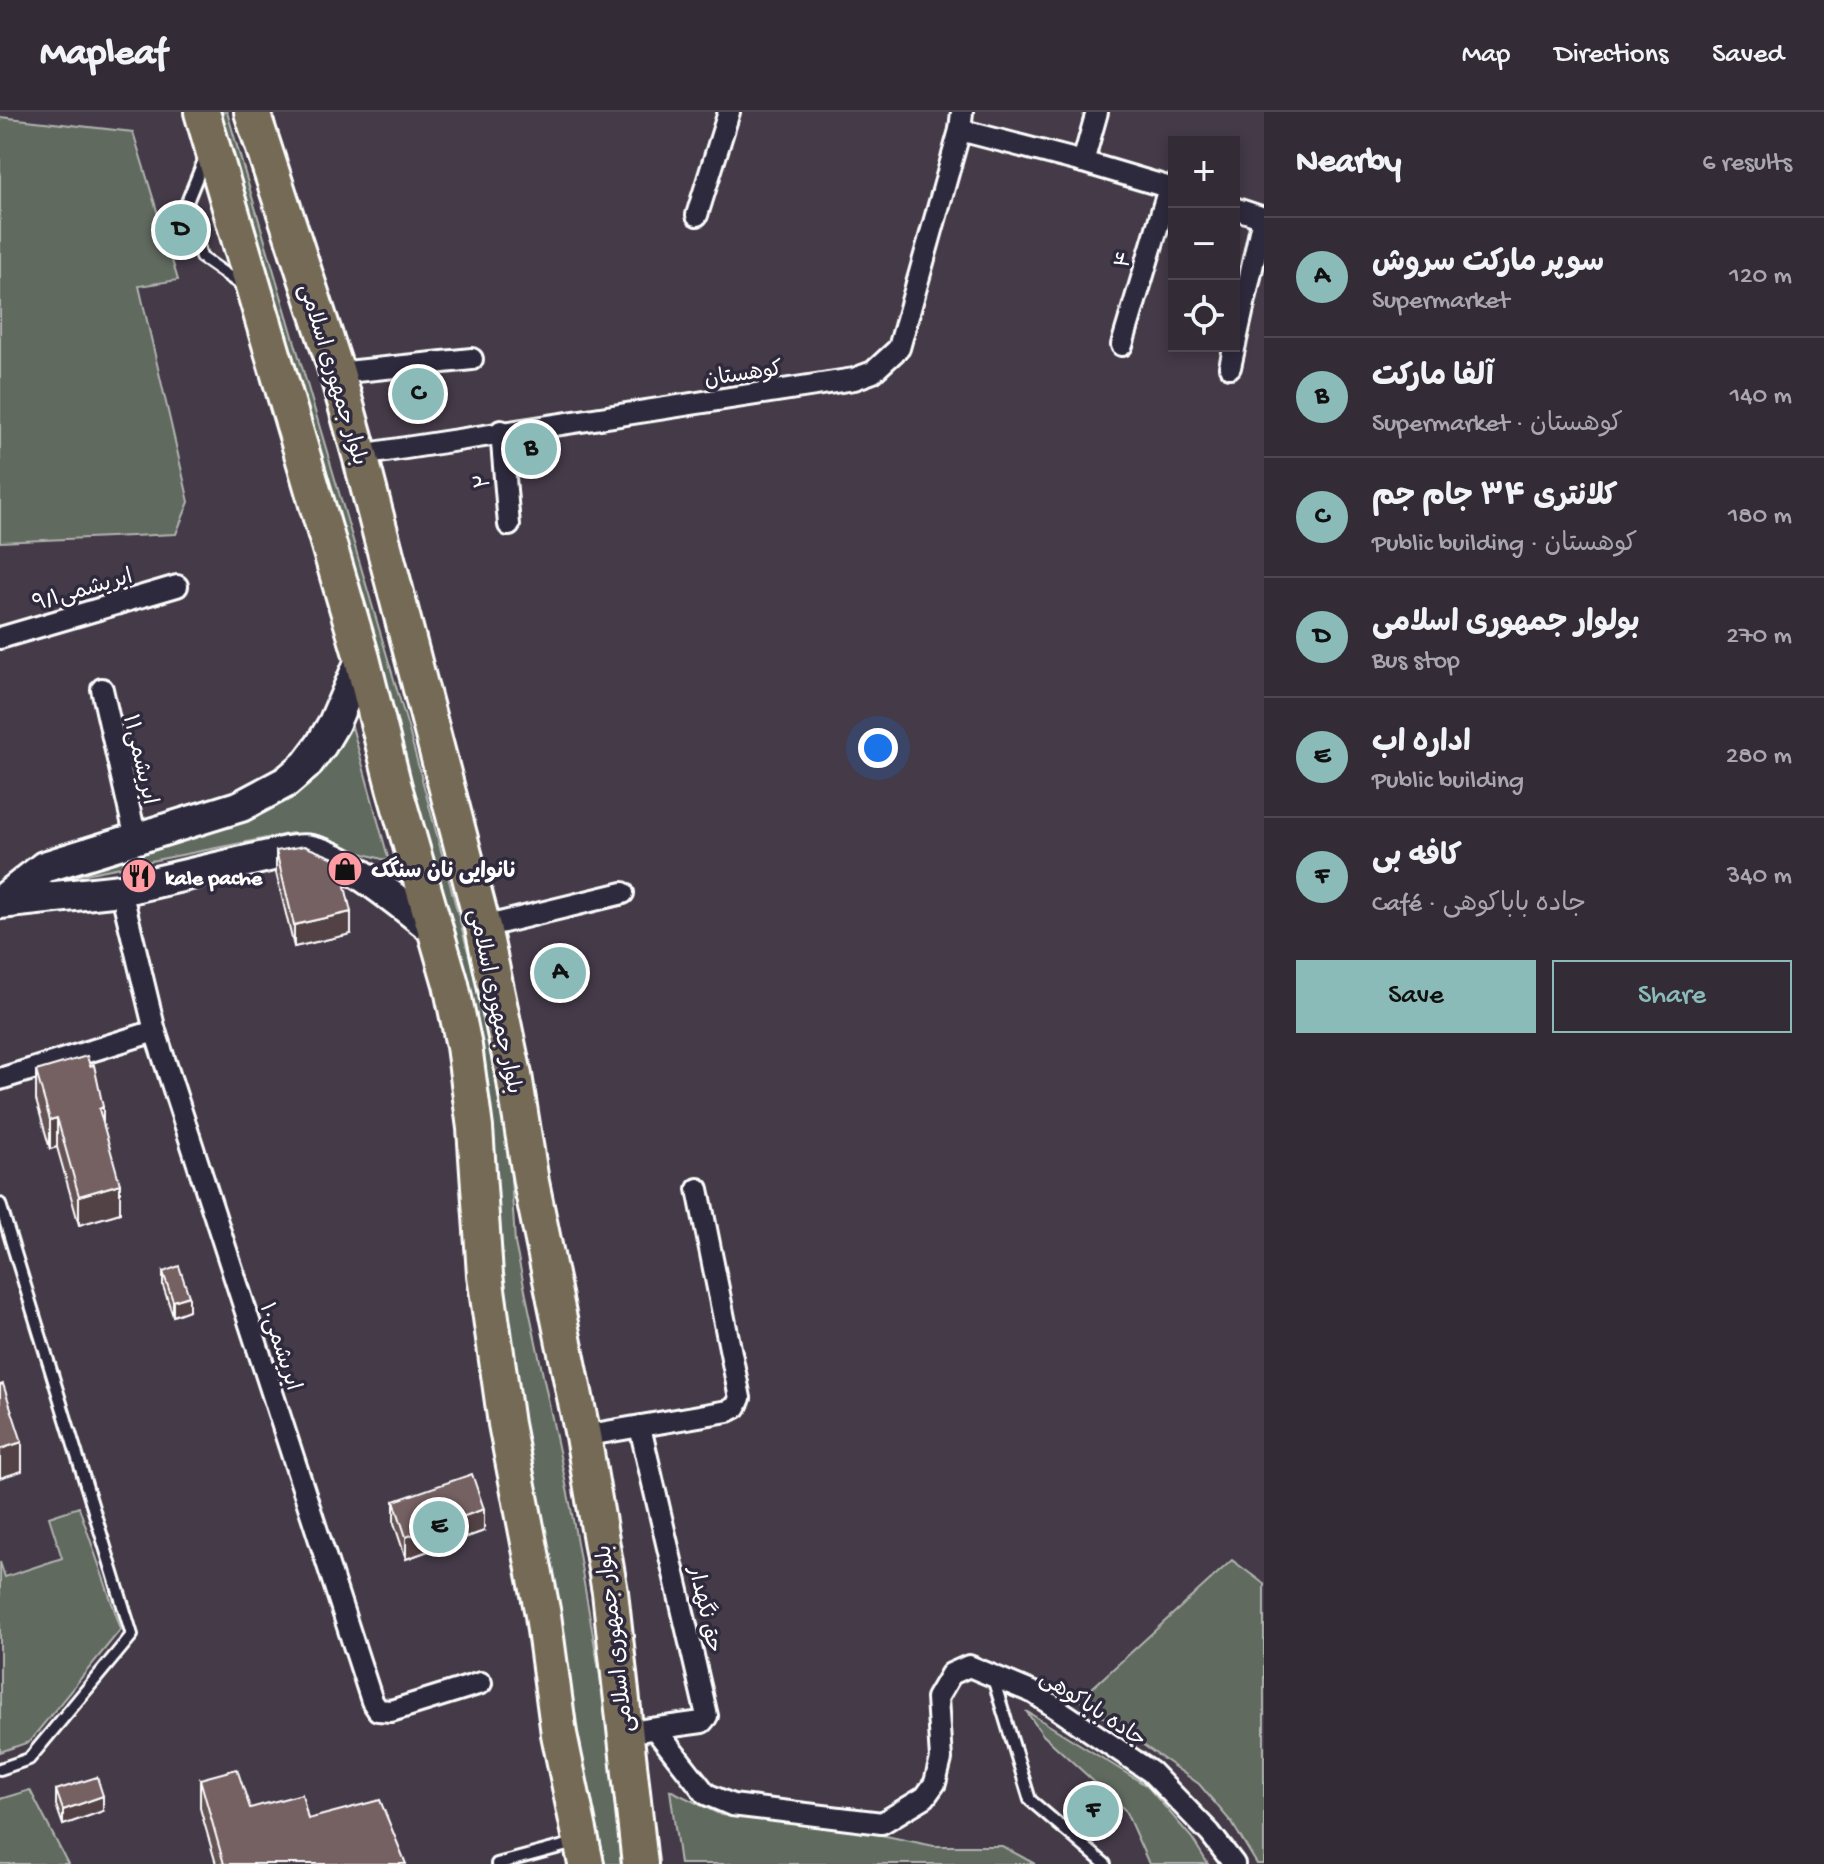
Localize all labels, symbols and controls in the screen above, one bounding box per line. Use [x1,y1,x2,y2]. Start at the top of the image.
text: Mapleaf [40,33,167,77]
text: Map [1462,39,1510,72]
text: Directions [1554,39,1668,72]
text: Saved [1712,39,1784,72]
map controls [1168,136,1240,352]
button: + [1168,136,1240,208]
text: Nearby [1296,144,1401,184]
text: 6 results [1702,149,1792,180]
pin: D [155,200,207,260]
button: − [1168,208,1240,280]
text: سوپر مارکت سروش [1372,247,1604,282]
street label: ۴ [1111,248,1141,272]
text: A [1314,262,1330,293]
text: 120 m [1729,262,1792,293]
button: locate [1168,280,1240,352]
street label: بلوار جمهوری اسلامی [291,281,371,469]
text: Supermarket [1372,287,1509,318]
street label: کوهستان [703,358,784,394]
text: آلفا مارکت [1372,361,1494,396]
pin: C [392,364,444,424]
text: B [1315,382,1329,413]
text: 140 m [1730,382,1792,413]
text: Supermarket · کوهستان [1372,410,1623,441]
pin: B [505,419,557,479]
street label: ۲ [471,472,499,489]
text: کلانتری ۳۴ جام جم [1372,481,1618,516]
text: C [1315,502,1329,533]
text: 180 m [1728,502,1792,533]
text: Public building · کوهستان [1372,530,1637,561]
street label: ۹/۱ابریشمی [30,565,136,619]
text: بولوار جمهوری اسلامی [1372,607,1640,642]
text: D [1314,622,1330,653]
text: 270 m [1726,622,1792,653]
text: Bus stop [1372,647,1460,678]
street label: ابریشمی۱۱ [115,712,161,808]
text: اداره اب [1372,727,1471,762]
your location [858,728,898,768]
text: E [1314,742,1330,773]
text: 280 m [1726,742,1792,773]
text: Public building [1372,767,1524,798]
text: کافه بی [1372,841,1462,876]
shop icon: نانوایی نان سنگک [326,850,364,888]
place label: نانوایی نان سنگک [371,856,517,886]
restaurant icon: kale pache [120,857,158,895]
text: F [1315,862,1329,893]
text: 340 m [1727,862,1792,893]
place label: kale pache [165,867,263,893]
text: Café · جاده باباکوهی [1372,890,1586,921]
street label: بلوار جمهوری اسلامی [461,907,525,1097]
pin: A [534,943,586,1003]
button: Save [1296,960,1536,1033]
button: Share [1552,960,1792,1033]
street label: ابریشمی۱۰ [252,1300,305,1395]
pin: E [413,1497,465,1557]
street label: بلوار جمهوری اسلامی [593,1543,641,1734]
street label: حق نگهدار [680,1562,729,1656]
street label: جاده باباکوهی [1034,1666,1150,1754]
pin: F [1067,1781,1119,1841]

